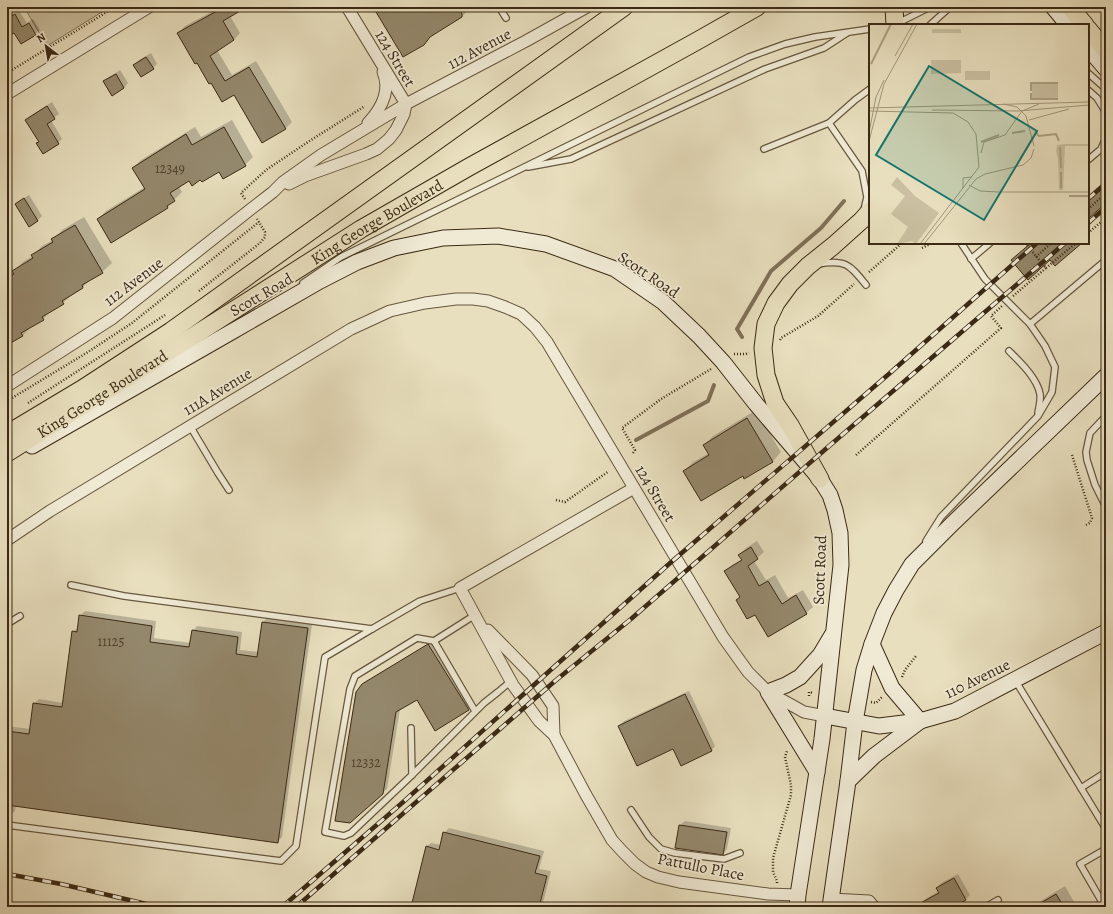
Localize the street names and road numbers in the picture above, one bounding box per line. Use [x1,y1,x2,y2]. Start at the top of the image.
street label: 112 Avenue [444,23,515,75]
street label: 124 Street [370,26,421,91]
street label: King George Boulevard [307,174,447,270]
street label: Scott Road [613,246,684,304]
street label: 112 Avenue [99,252,168,311]
street label: Scott Road [226,268,298,322]
street label: King George Boulevard [33,345,172,444]
street label: 111A Avenue [179,363,256,421]
street label: 124 Street [630,461,681,526]
street label: Scott Road [808,534,832,605]
street label: 110 Avenue [941,654,1014,704]
street label: Pattullo Place [656,848,746,886]

